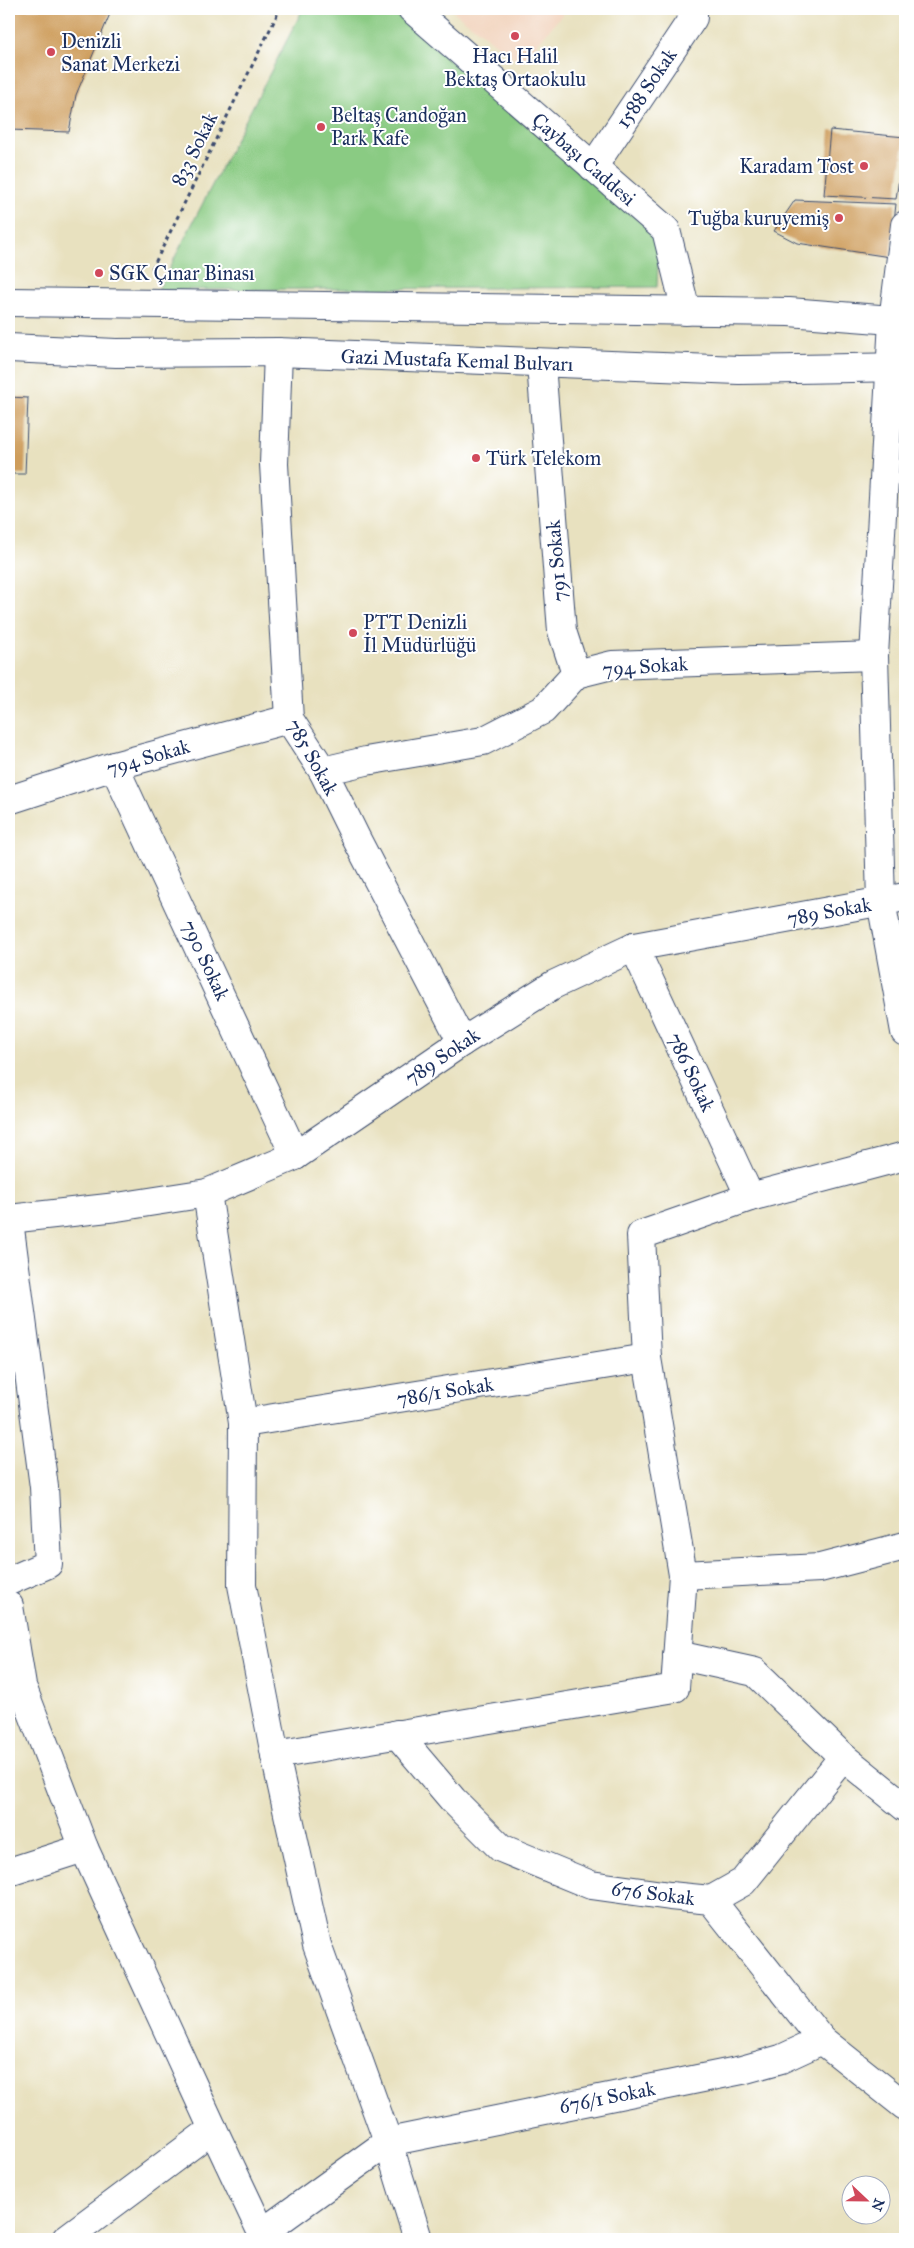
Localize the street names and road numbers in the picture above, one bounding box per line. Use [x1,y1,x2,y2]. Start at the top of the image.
street label: 1588 Sokak [611,43,682,133]
street label: 833 Sokak [166,107,223,190]
street label: Çaybaşı Caddesi [527,107,641,211]
street label: Gazi Mustafa Kemal Bulvarı [340,344,574,376]
street label: 791 Sokak [540,518,572,603]
street label: 794 Sokak [602,651,689,681]
street label: 785 Sokak [282,715,344,800]
street label: 794 Sokak [104,733,193,780]
street label: 789 Sokak [785,892,874,930]
street label: 790 Sokak [177,916,235,1005]
street label: 789 Sokak [400,1022,485,1090]
street label: 786 Sokak [663,1029,721,1116]
street label: 786/1 Sokak [395,1371,496,1411]
street label: 676 Sokak [610,1876,697,1910]
street label: 676/1 Sokak [557,2076,658,2118]

